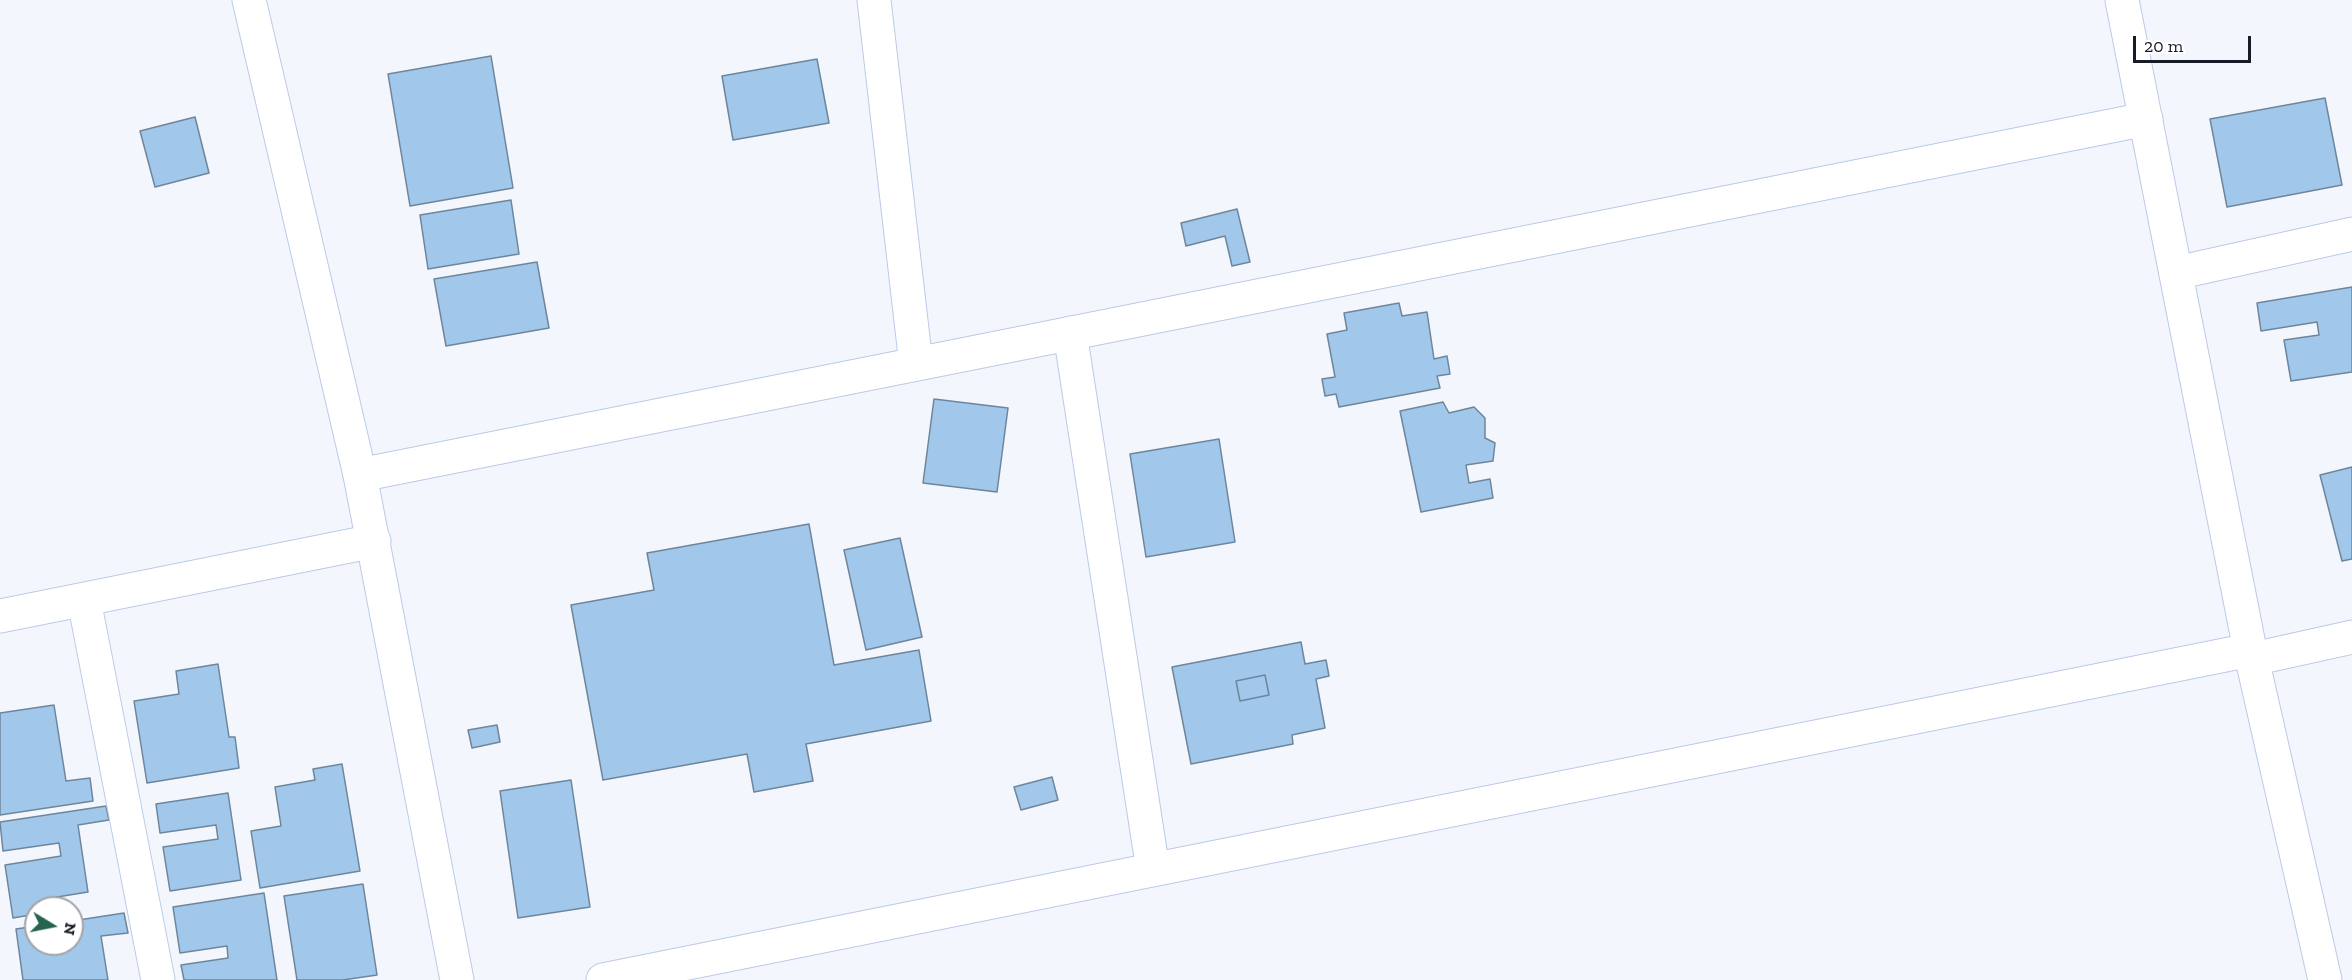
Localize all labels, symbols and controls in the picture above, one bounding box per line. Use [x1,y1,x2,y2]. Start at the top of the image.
scale bar [2136,24,2254,62]
text: 20 m [2144,35,2183,57]
north arrow [24,896,84,956]
text: N [60,921,81,937]

